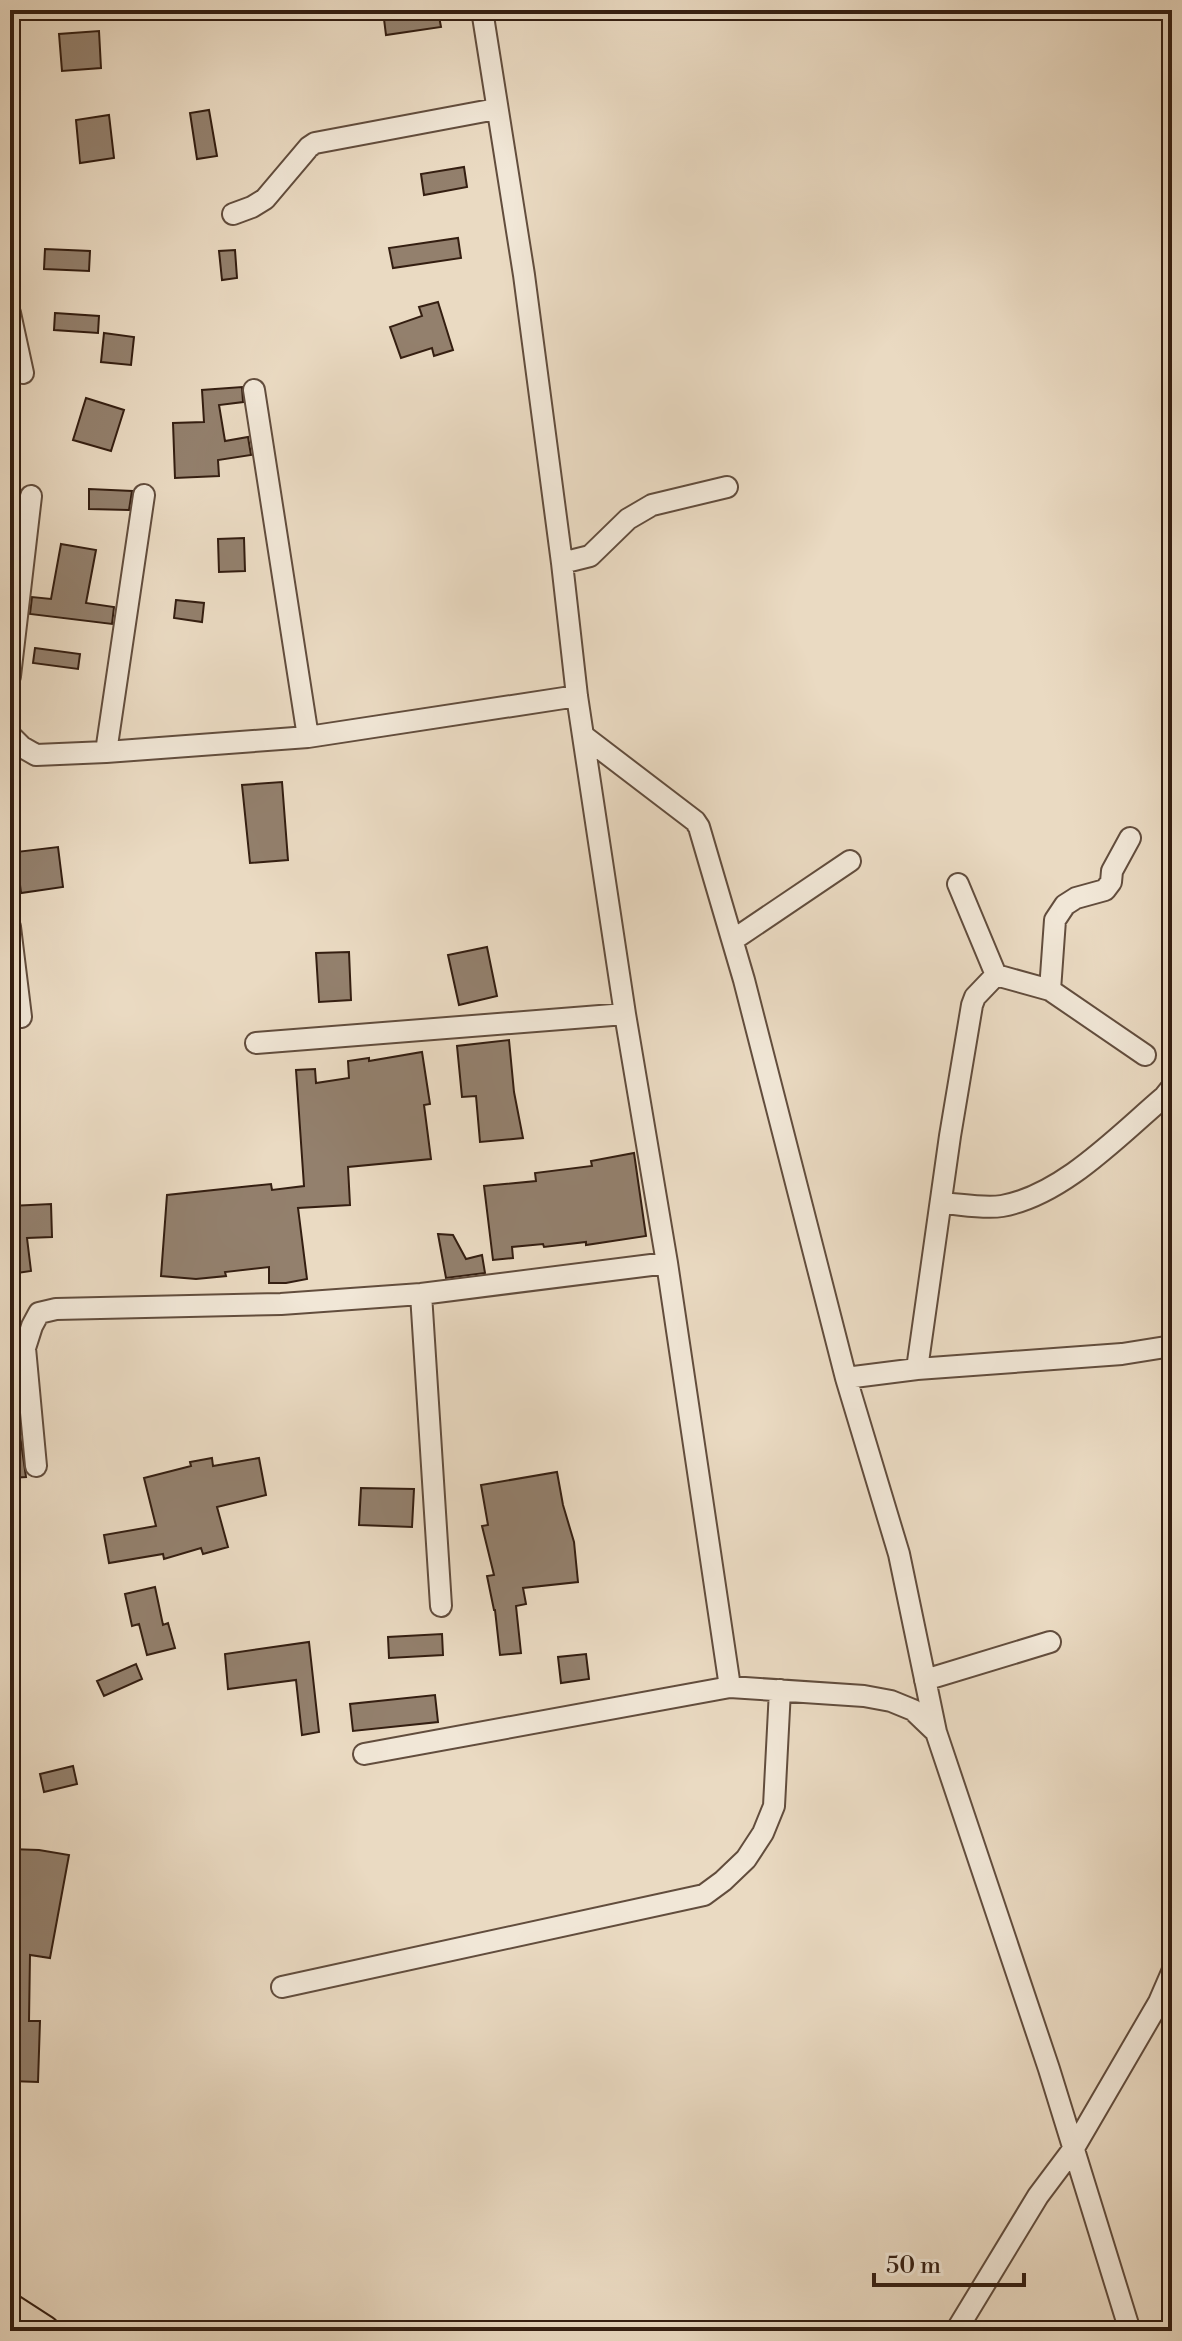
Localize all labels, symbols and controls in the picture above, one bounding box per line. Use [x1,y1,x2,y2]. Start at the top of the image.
scale bar [874,2237,1024,2287]
text: 50 m [886,2251,941,2281]

